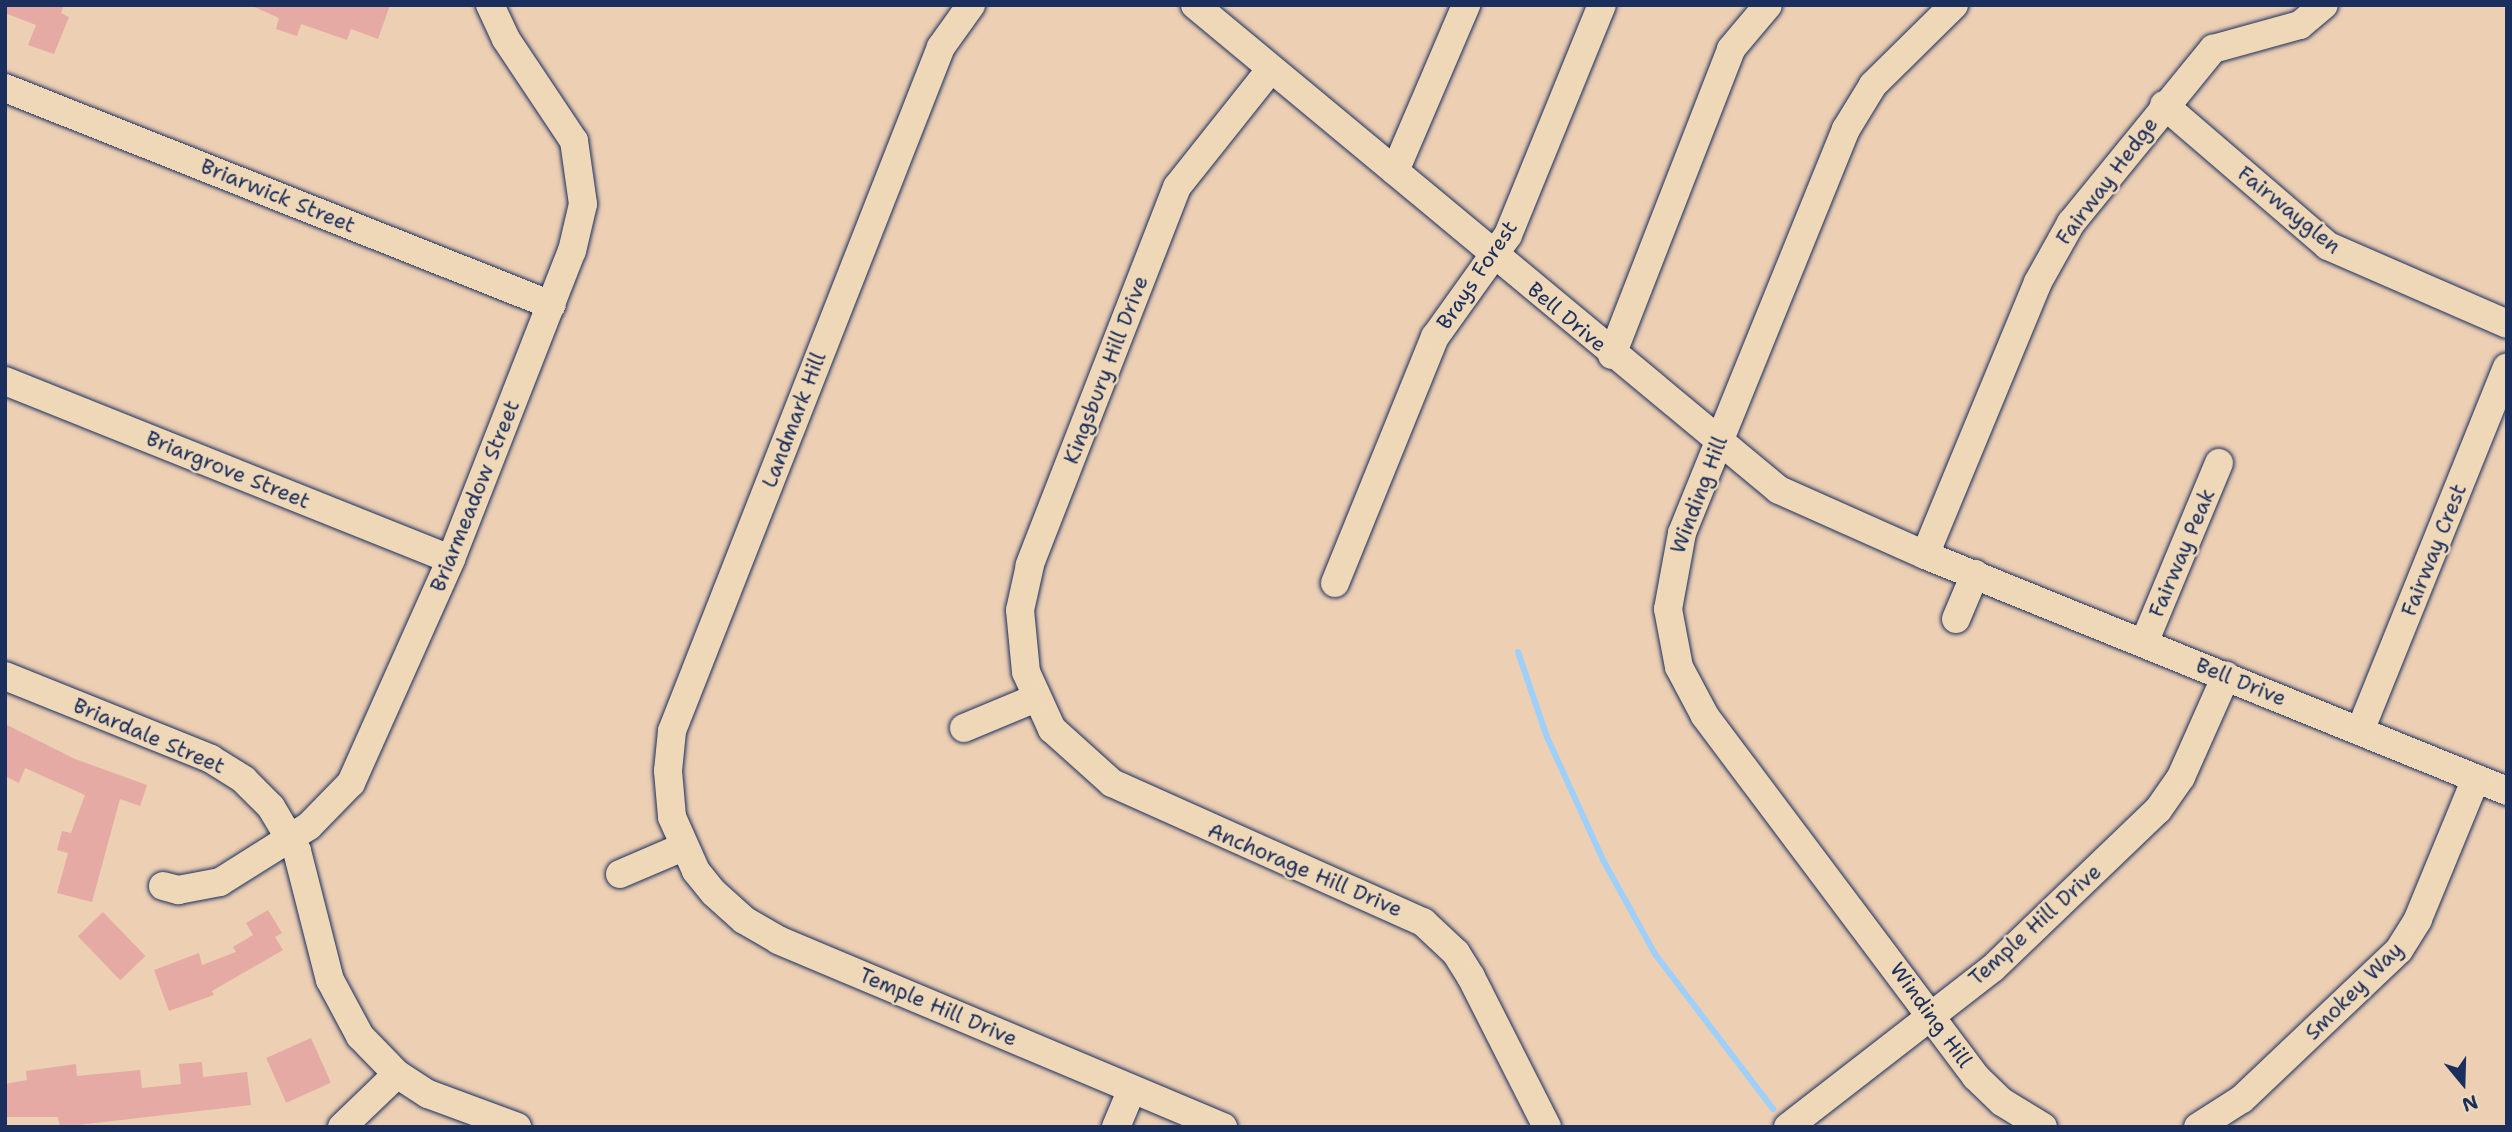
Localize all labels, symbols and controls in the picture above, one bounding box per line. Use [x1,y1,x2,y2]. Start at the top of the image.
street label: Fairway Hedge [2051,112,2163,250]
street label: Briarwick Street [197,154,359,238]
street label: Fairwayglen [2232,161,2346,259]
street label: Brays Forest [1431,216,1523,334]
street label: Kingsbury Hill Drive [1058,272,1154,468]
street label: Bell Drive [1522,277,1612,357]
street label: Landmark Hill [757,349,831,491]
street label: Briarmeadow Street [425,397,525,595]
street label: Briargrove Street [142,426,314,514]
street label: Winding Hill [1665,433,1733,557]
street label: Fairway Crest [2396,480,2472,620]
street label: Fairway Peak [2144,485,2220,621]
street label: Bell Drive [2192,652,2290,712]
street label: Briardale Street [69,693,229,779]
street label: Anchorage Hill Drive [1204,818,1406,922]
street label: Temple Hill Drive [1964,859,2106,991]
street label: Smokey Way [2300,937,2408,1045]
street label: Winding Hill [1884,958,1978,1072]
street label: Temple Hill Drive [855,962,1021,1052]
north arrow [2428,1048,2498,1118]
text: N [2459,1089,2481,1118]

